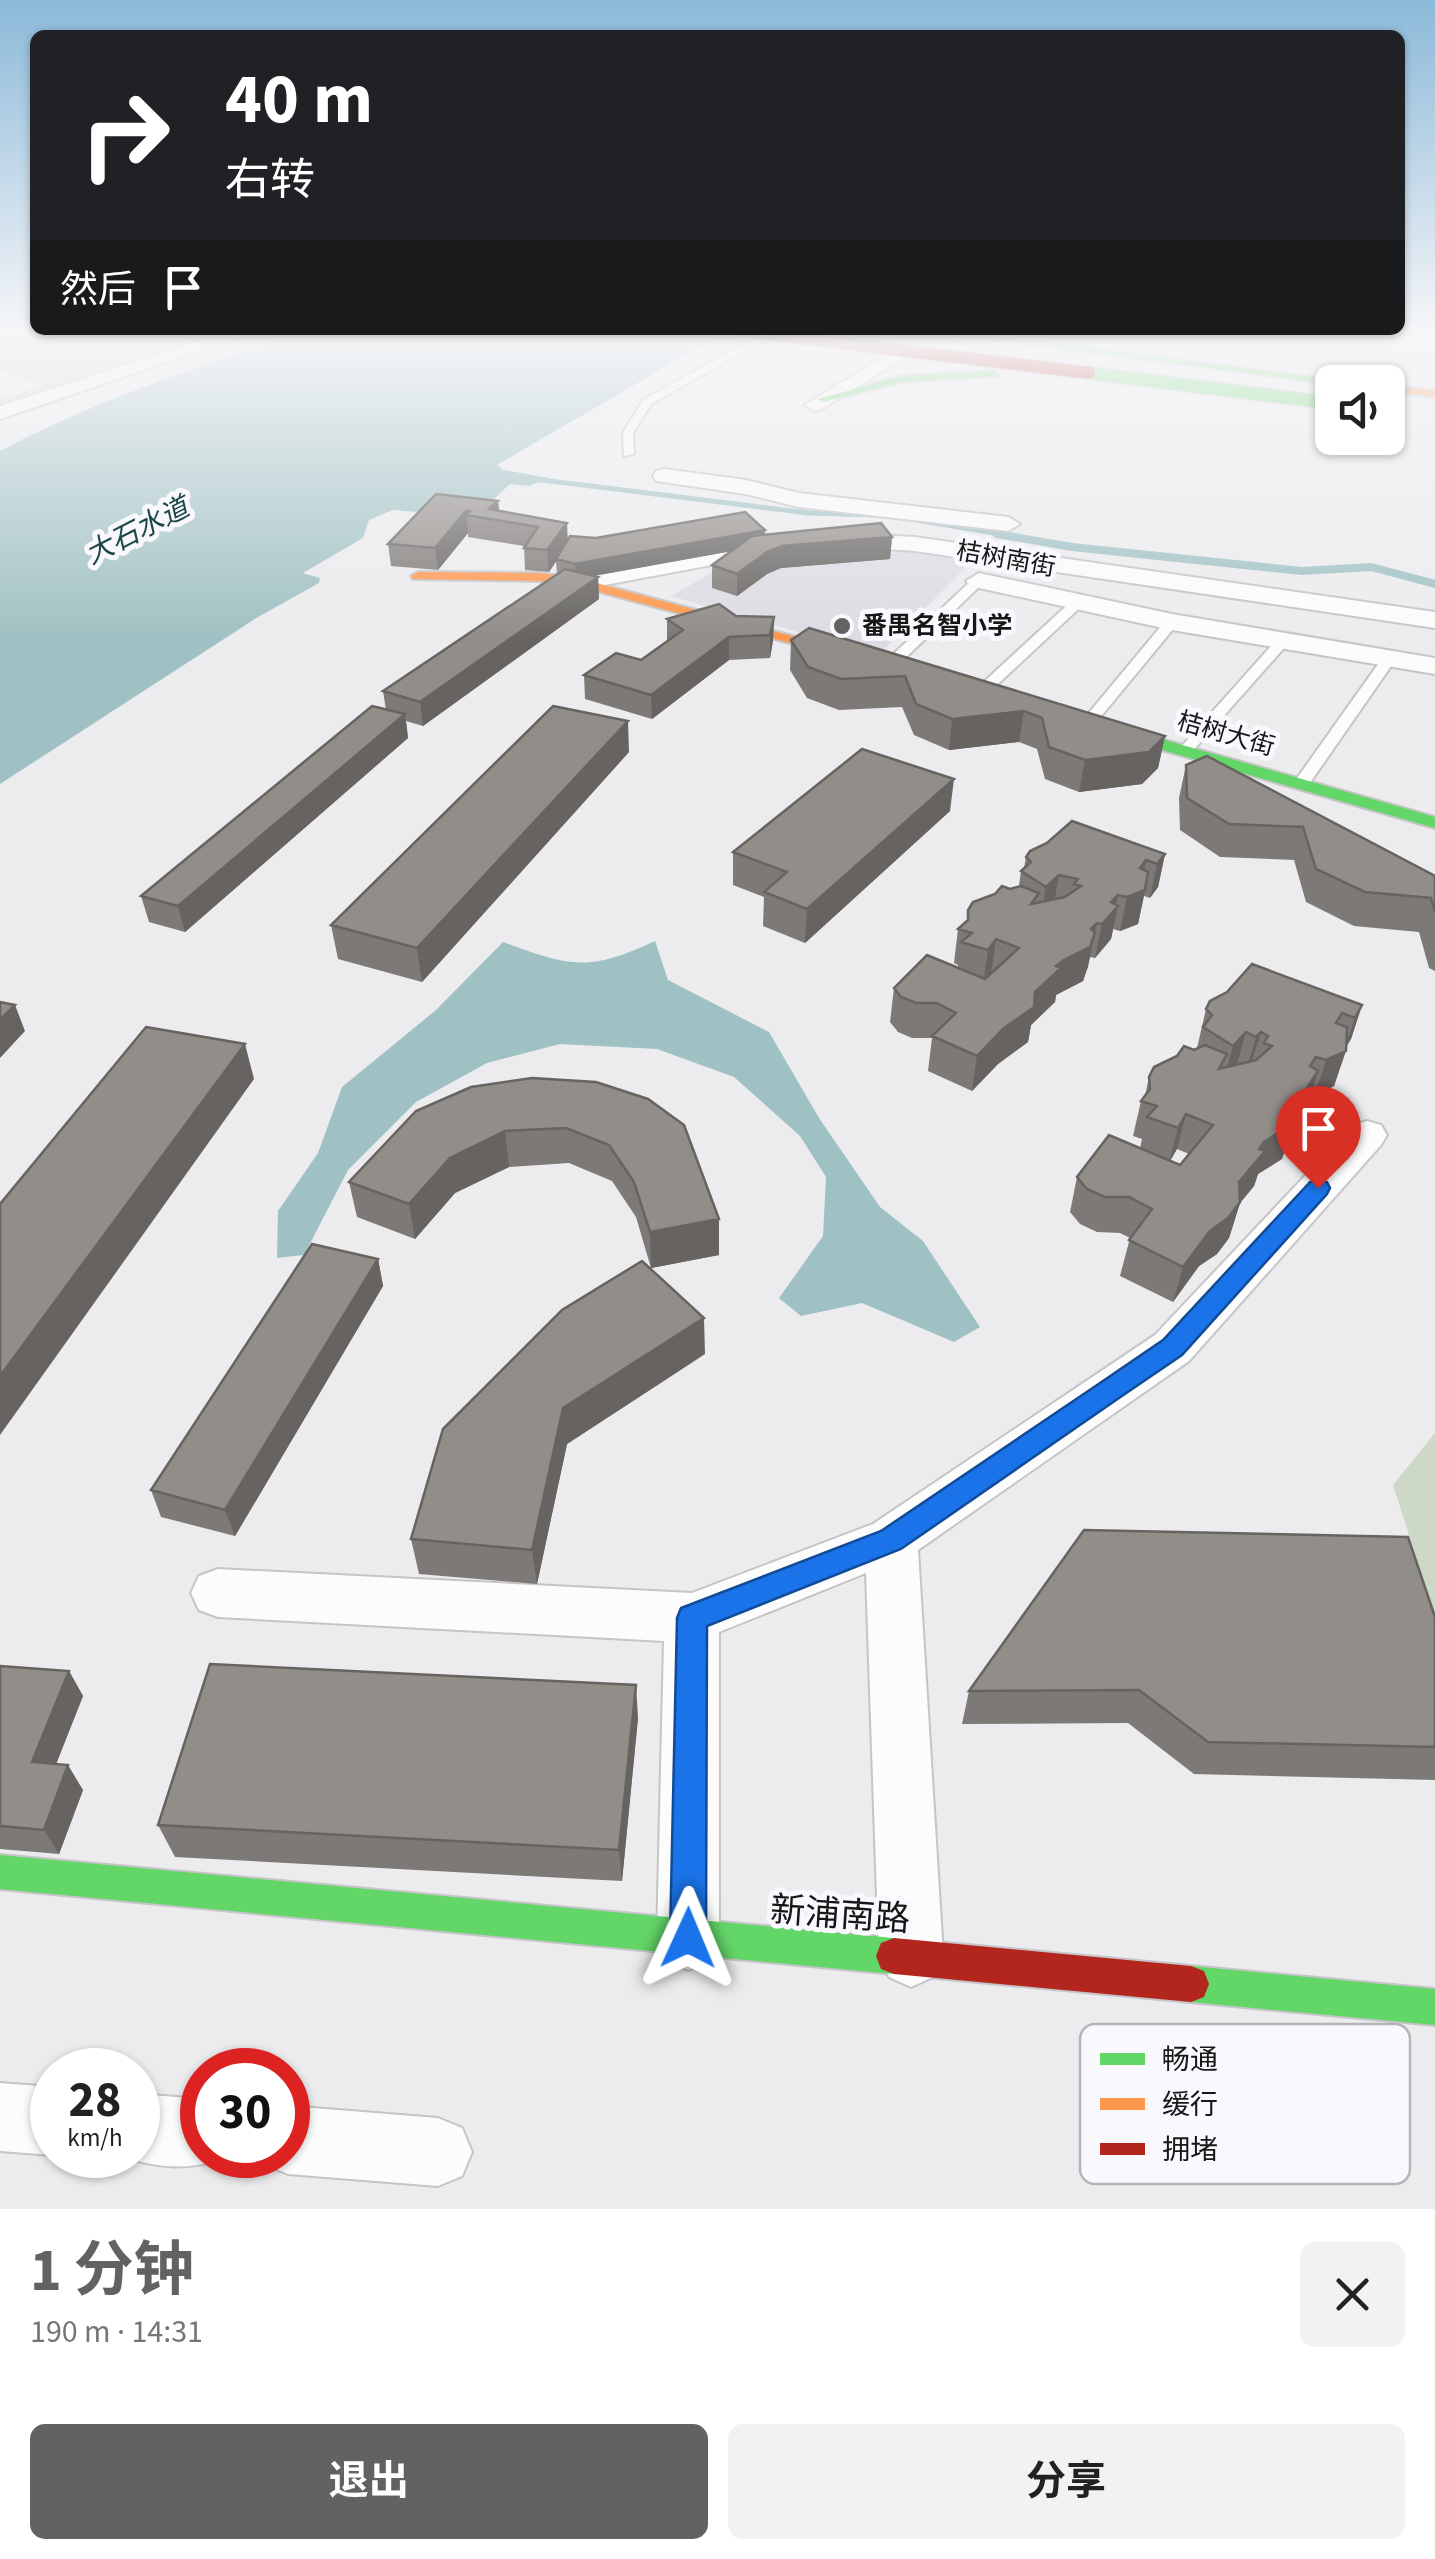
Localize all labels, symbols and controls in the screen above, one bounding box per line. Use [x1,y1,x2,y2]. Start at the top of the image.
text: 40 m [225,50,373,150]
icon: right [60,70,190,200]
text: 右转 [225,149,315,213]
icon: arrive [156,260,211,315]
text: 然后 [60,263,136,317]
map controls [1315,365,1405,455]
button: sound [1315,365,1405,455]
water label: 大石水道 [78,486,200,574]
street label: 桔树南街 [954,533,1058,585]
place label: 番禺名智小学 [862,608,1012,644]
marker: 番禺名智小学 [831,615,853,637]
street label: 桔树大街 [1173,703,1279,765]
pin [1276,1086,1361,1189]
icon: arrive [1291,1101,1346,1156]
street label: 新浦南路 [768,1885,912,1945]
position arrow [636,1886,740,1990]
legend [1080,2024,1410,2184]
text: 畅通 [1162,2040,1218,2080]
speed limit sign: 30 [180,2048,310,2178]
text: 28 [69,2065,121,2136]
text: 缓行 [1162,2085,1218,2125]
text: km/h [67,2120,123,2156]
text: 拥堵 [1162,2130,1218,2170]
text: 1 分钟 [30,2229,194,2314]
button: close [1300,2242,1405,2347]
text: 190 m · 14:31 [30,2309,203,2355]
button: 退出 [30,2424,708,2539]
button: 分享 [728,2424,1405,2539]

